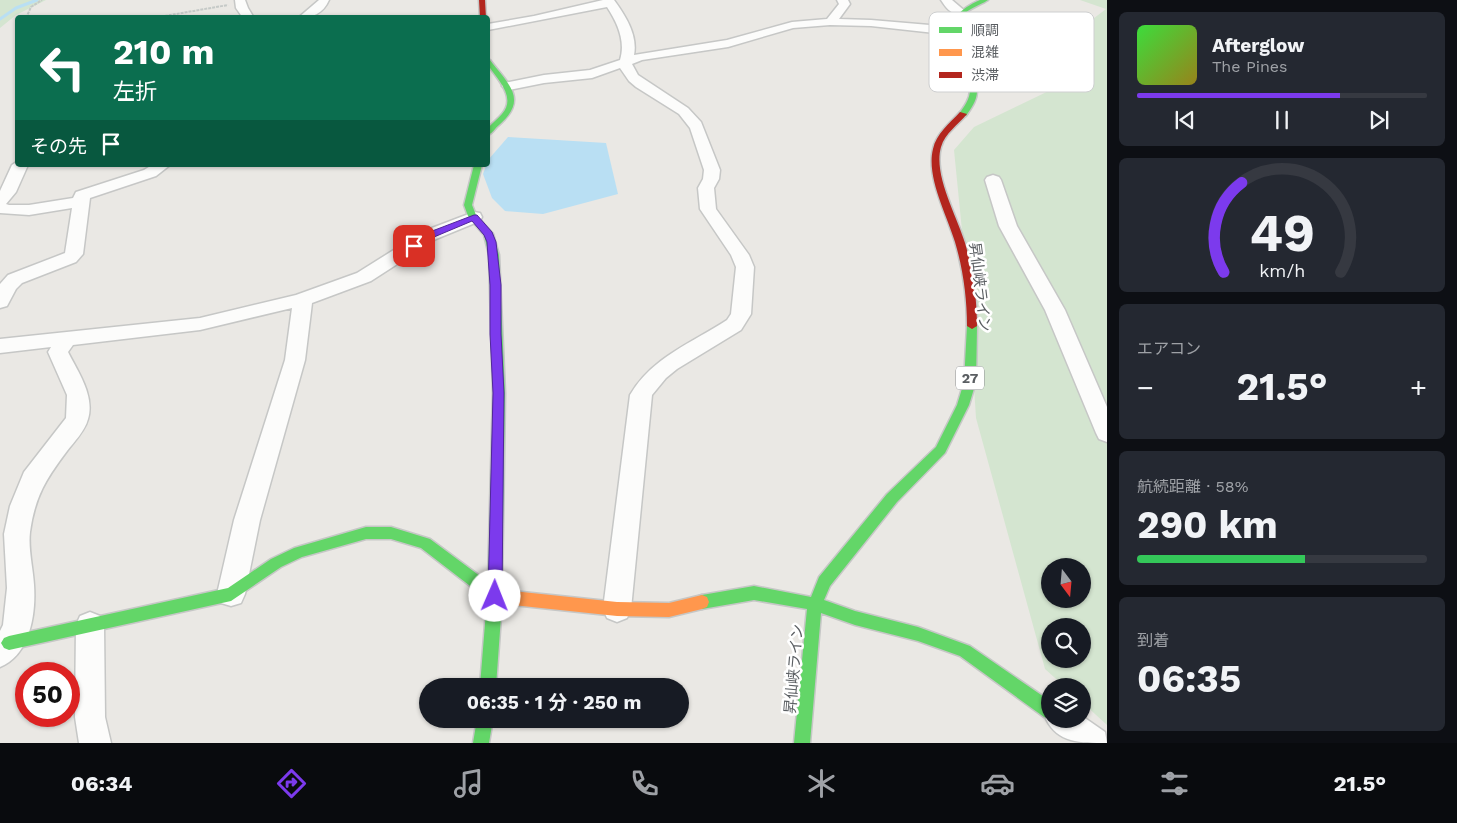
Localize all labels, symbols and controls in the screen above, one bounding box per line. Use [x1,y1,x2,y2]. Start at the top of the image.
legend [929,12,1094,92]
text: 順調 [971,22,999,38]
text: 210 m [113,31,214,73]
text: Afterglow [1212,34,1304,57]
icon: left [30,35,95,100]
text: 混雑 [971,44,999,60]
text: The Pines [1212,57,1288,76]
text: 渋滞 [971,67,999,83]
text: 左折 [113,79,157,104]
icon: previous [1171,106,1199,134]
icon: pause [1268,106,1296,134]
icon: next [1365,106,1393,134]
icon: arrive [97,130,125,158]
text: その先 [30,135,87,158]
text: 49 [1249,203,1315,264]
pin [393,225,435,267]
icon: arrive [400,232,428,260]
street label: 昇仙峡ライン [966,241,994,333]
text: km/h [1259,260,1305,281]
text: エアコン [1137,339,1201,358]
text: 21.5° [1236,365,1328,409]
road number: 27 [956,366,984,389]
text: − [1137,371,1154,404]
text: + [1410,371,1427,404]
text: 航続距離 · 58% [1137,477,1248,496]
text: 290 km [1137,503,1278,547]
north arrow [1041,558,1091,608]
map controls [1041,558,1091,728]
position arrow [468,569,520,621]
button: search [1041,618,1091,668]
street label: 昇仙峡ライン [781,623,807,715]
text: 到着 [1137,631,1169,650]
text: 06:35 [1137,657,1241,701]
speed limit sign: 50 [15,662,80,727]
button: layers [1041,678,1091,728]
text: 06:35 · 1 分 · 250 m [467,691,641,714]
icon: directions [274,766,309,801]
icon: music [451,766,486,801]
icon: phone [627,766,662,801]
icon: climate [804,766,839,801]
icon: car [980,766,1015,801]
icon: filters [1157,766,1192,801]
text: 06:34 [71,771,132,796]
text: 21.5° [1333,771,1386,796]

